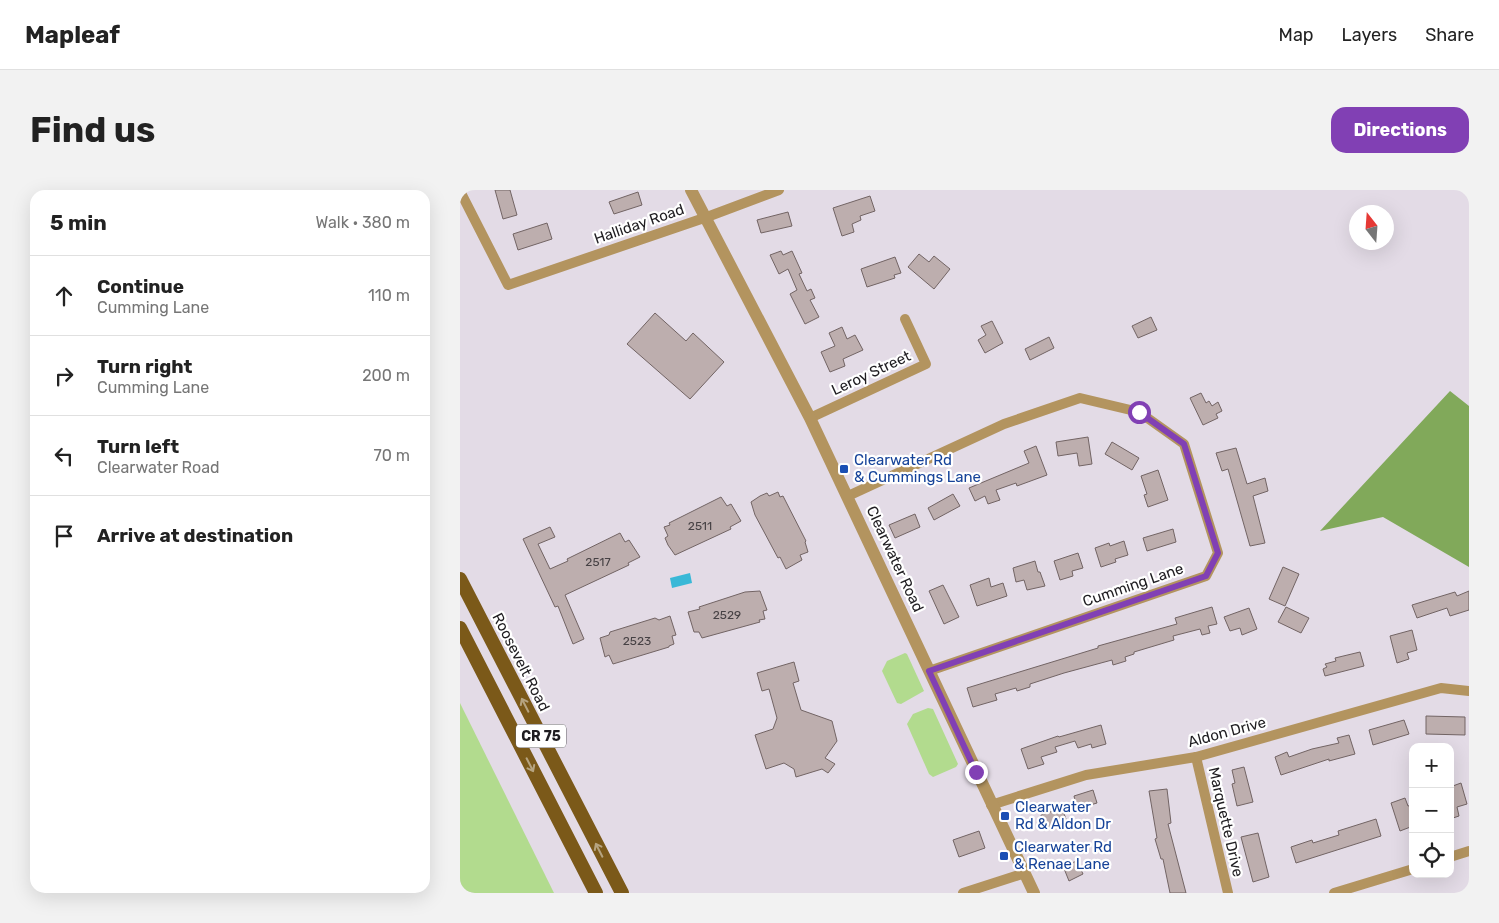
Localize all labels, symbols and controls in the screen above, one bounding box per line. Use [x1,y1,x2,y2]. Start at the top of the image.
text: Mapleaf [25,21,120,49]
text: Map [1279,24,1314,46]
text: Layers [1342,24,1397,46]
text: Share [1425,24,1474,46]
button: Directions [1331,107,1469,153]
text: Find us [30,109,155,151]
street label: Halliday Road [592,200,686,248]
north arrow [1349,205,1394,250]
text: 5 min [50,210,107,235]
text: Walk · 380 m [316,213,410,232]
text: Continue [97,275,184,298]
icon: ahead [50,282,78,310]
text: 110 m [368,286,410,305]
text: Cumming Lane [97,298,209,317]
street label: Leroy Street [828,347,914,399]
text: Turn right [97,355,192,378]
icon: right [50,362,78,390]
text: 200 m [362,366,410,385]
text: Cumming Lane [97,378,209,397]
route start [1128,401,1151,424]
text: Turn left [97,435,179,458]
icon: left [50,442,78,470]
text: 70 m [373,446,410,465]
place label: Clearwater Rd & Cummings Lane [854,451,981,486]
text: Clearwater Road [97,458,220,477]
marker: Clearwater Rd & Cummings Lane [838,463,850,475]
street label: Clearwater Road [863,503,927,615]
house number: 2511 [688,519,712,533]
icon: arrive [50,522,78,550]
text: Arrive at destination [97,524,293,547]
house number: 2517 [585,555,611,569]
street label: Cumming Lane [1080,559,1186,611]
house number: 2529 [713,608,741,622]
street label: Roosevelt Road [488,610,554,714]
house number: 2523 [623,634,651,648]
one-way arrow [520,698,529,713]
street label: Aldon Drive [1186,713,1268,751]
road number: CR 75 [516,724,566,748]
map controls [1409,743,1454,878]
button: + [1409,743,1454,788]
one-way arrow [526,757,535,772]
route end [965,761,988,784]
street label: Marquette Drive [1205,765,1247,879]
button: − [1409,788,1454,833]
place label: Clearwater Rd & Aldon Dr [1015,798,1111,833]
marker: Clearwater Rd & Aldon Dr [999,810,1011,822]
button: locate [1409,833,1454,878]
place label: Clearwater Rd & Renae Lane [1014,838,1112,873]
one-way arrow [594,842,604,857]
marker: Clearwater Rd & Renae Lane [998,850,1010,862]

